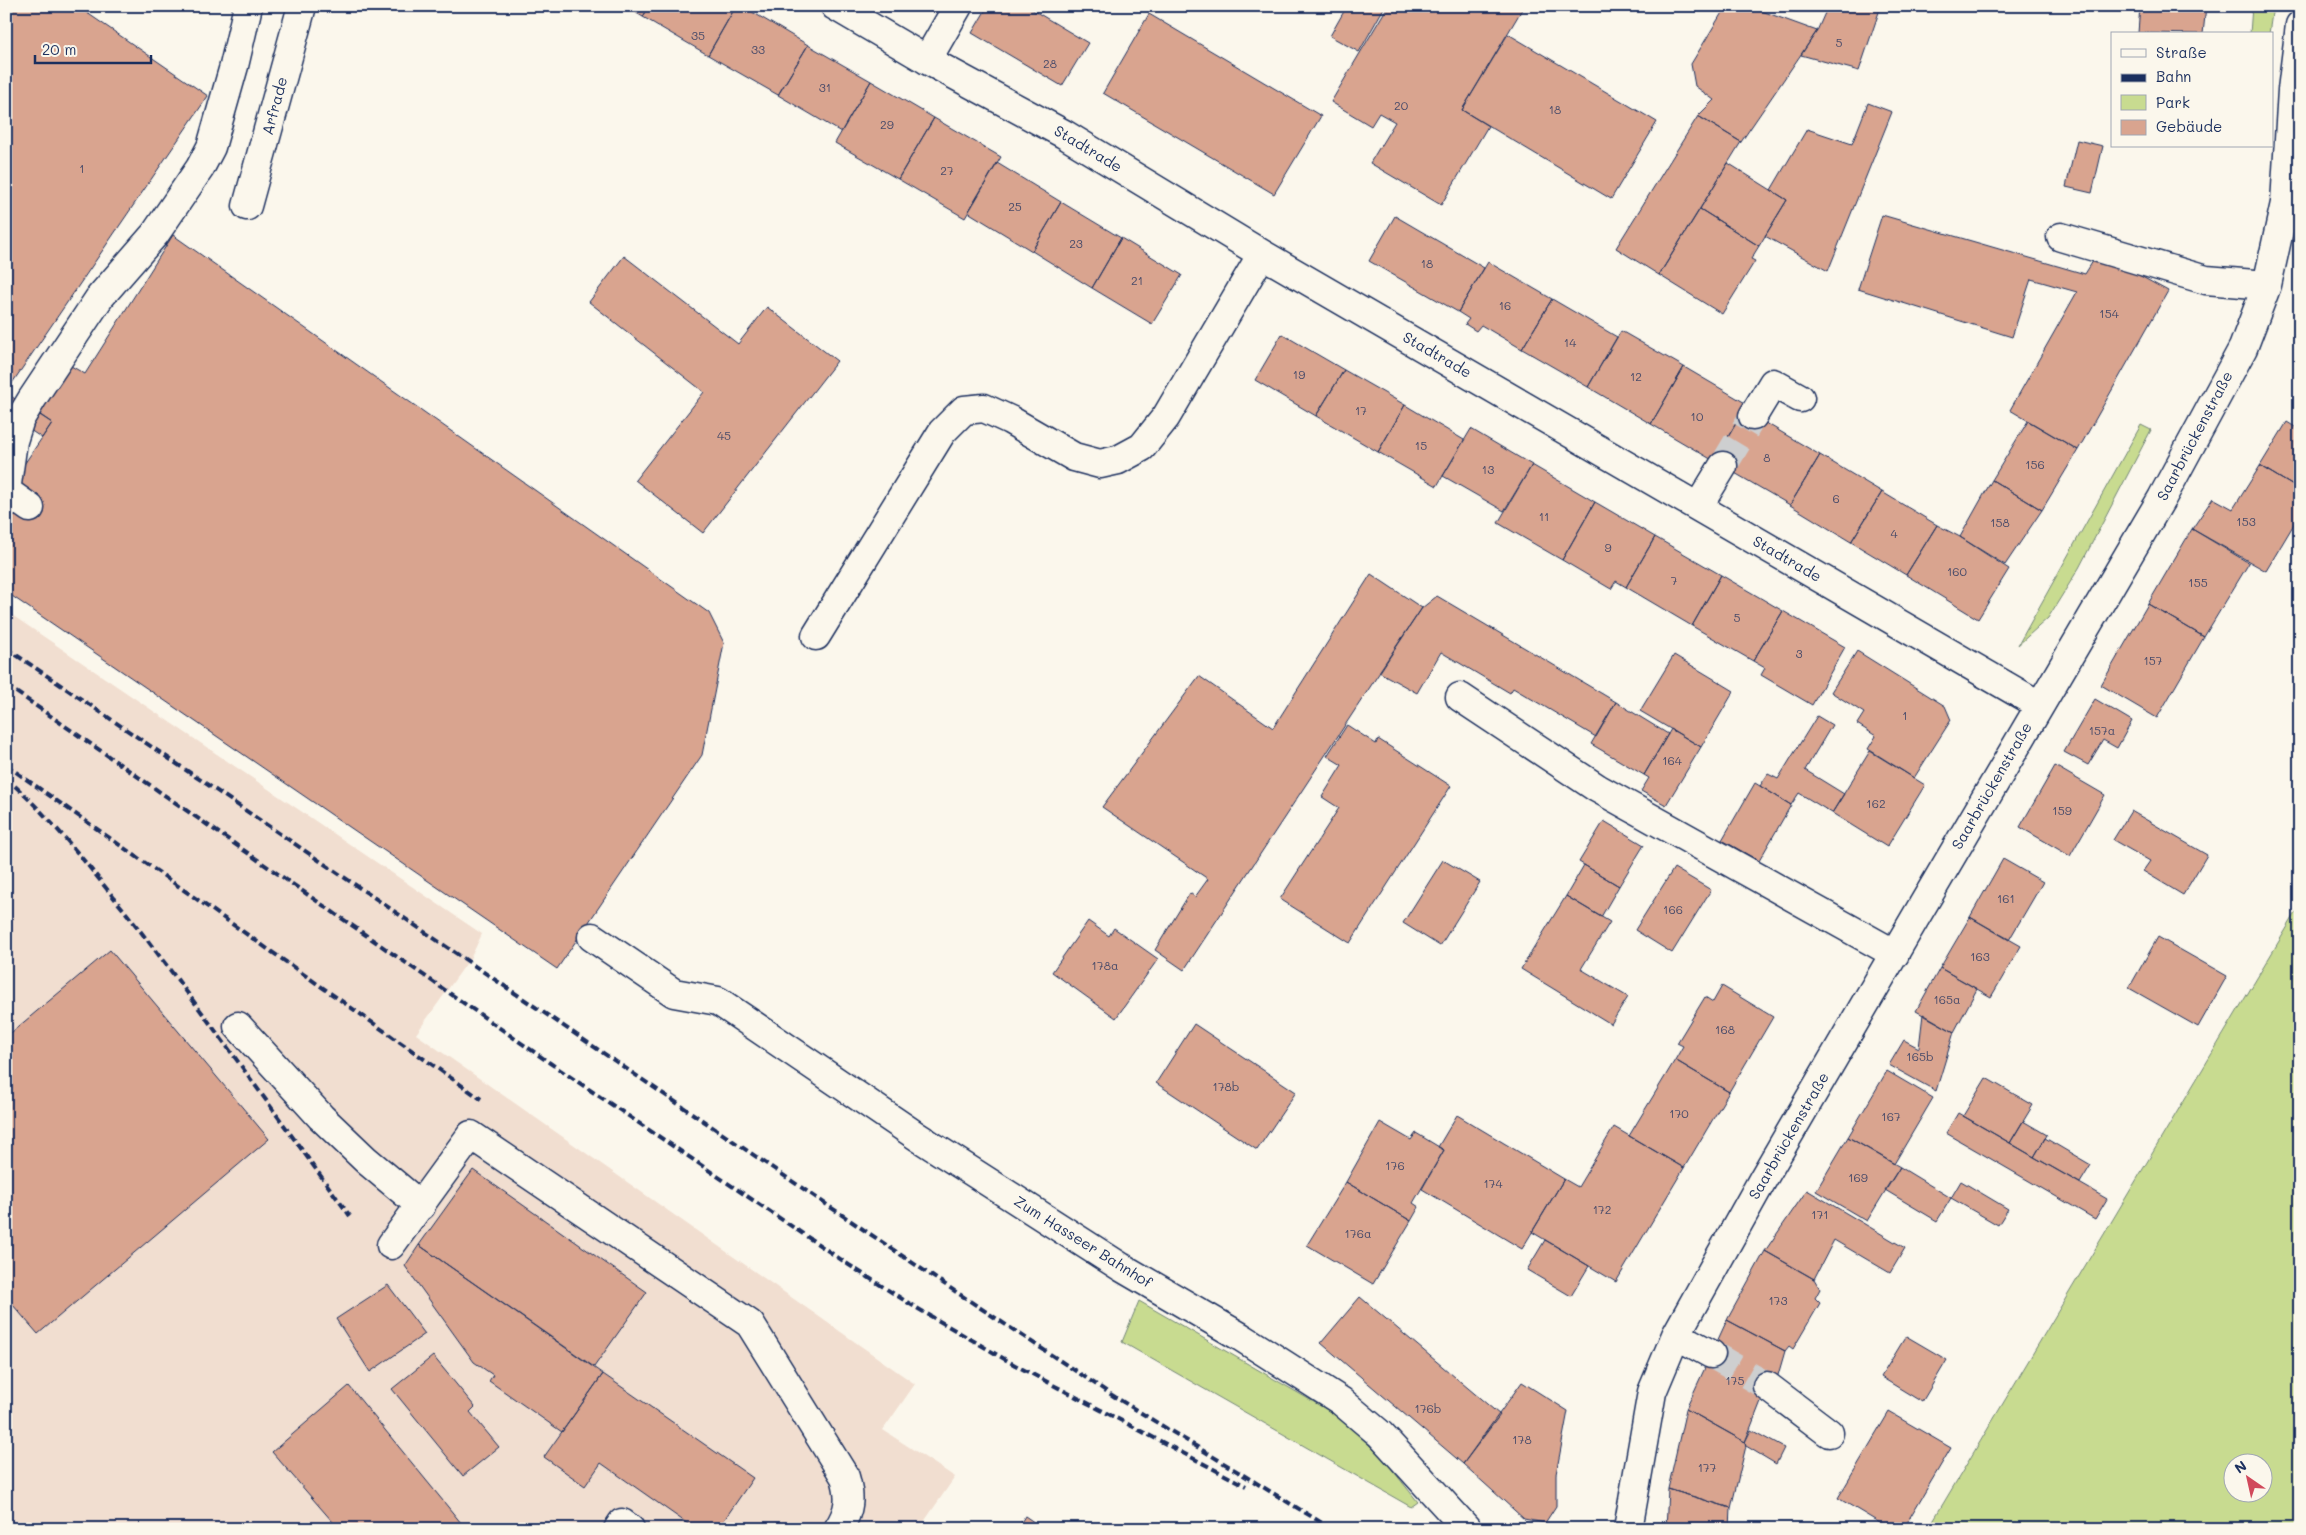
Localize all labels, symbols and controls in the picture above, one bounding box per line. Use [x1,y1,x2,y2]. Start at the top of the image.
house number: 35 [691,27,705,43]
scale bar [35,32,151,64]
legend [2111,32,2274,148]
house number: 5 [1836,34,1843,50]
text: 20 m [42,39,76,59]
house number: 33 [751,41,765,57]
text: Straße [2156,42,2207,62]
house number: 28 [1043,55,1057,71]
text: Bahn [2156,66,2191,86]
street label: Arfrade [257,74,291,137]
house number: 31 [819,79,831,95]
text: Park [2156,92,2190,112]
house number: 20 [1394,97,1409,113]
house number: 18 [1549,101,1561,117]
house number: 29 [880,116,894,132]
text: Gebäude [2156,116,2222,136]
street label: Stadtrade [1051,120,1126,176]
house number: 1 [79,160,85,176]
house number: 27 [940,162,954,178]
house number: 25 [1008,198,1022,214]
house number: 23 [1069,235,1083,251]
house number: 18 [1421,255,1433,271]
house number: 21 [1131,272,1143,288]
house number: 16 [1499,297,1511,313]
house number: 154 [2099,305,2119,321]
street label: Stadtrade [1400,326,1475,382]
house number: 14 [1564,334,1576,350]
house number: 19 [1293,366,1305,382]
street label: Saarbrückenstraße [2152,367,2237,504]
house number: 12 [1630,368,1642,384]
house number: 17 [1355,402,1367,418]
house number: 10 [1691,408,1704,424]
house number: 45 [717,427,731,443]
house number: 15 [1415,437,1427,453]
house number: 8 [1763,449,1771,465]
house number: 156 [2025,456,2045,472]
house number: 13 [1482,461,1494,477]
house number: 6 [1832,490,1840,506]
house number: 11 [1539,508,1549,524]
house number: 153 [2236,513,2256,529]
house number: 158 [1990,514,2010,530]
house number: 4 [1890,525,1898,541]
street label: Stadtrade [1750,530,1825,586]
house number: 9 [1604,539,1612,555]
house number: 160 [1947,563,1968,579]
house number: 7 [1671,572,1678,588]
house number: 155 [2188,574,2208,590]
house number: 5 [1734,609,1741,625]
house number: 3 [1795,645,1803,661]
house number: 157 [2143,652,2163,668]
house number: 1 [1902,707,1908,723]
street label: Saarbrückenstraße [1946,718,2036,853]
house number: 157a [2089,722,2115,738]
house number: 164 [1662,752,1682,768]
house number: 162 [1866,795,1886,811]
house number: 159 [2052,802,2072,818]
house number: 161 [1997,890,2015,906]
house number: 166 [1663,901,1683,917]
house number: 163 [1970,948,1990,964]
house number: 178a [1092,957,1118,973]
house number: 165a [1933,991,1961,1007]
house number: 168 [1715,1021,1735,1037]
house number: 165b [1906,1048,1934,1064]
street label: Saarbrückenstraße [1743,1068,1833,1203]
house number: 178b [1213,1078,1239,1094]
house number: 170 [1669,1105,1689,1121]
house number: 167 [1881,1108,1901,1124]
house number: 176 [1385,1157,1405,1173]
house number: 169 [1848,1169,1868,1185]
house number: 174 [1483,1175,1503,1191]
street label: Zum Hasseer Bahnhof [1011,1190,1157,1292]
house number: 172 [1593,1201,1611,1217]
house number: 171 [1811,1206,1829,1222]
house number: 176a [1345,1225,1371,1241]
house number: 173 [1768,1292,1788,1308]
house number: 175 [1725,1372,1745,1388]
house number: 176b [1415,1400,1441,1416]
house number: 178 [1512,1431,1532,1447]
north arrow [2224,1452,2274,1502]
text: N [2231,1456,2250,1478]
house number: 177 [1698,1459,1717,1475]

